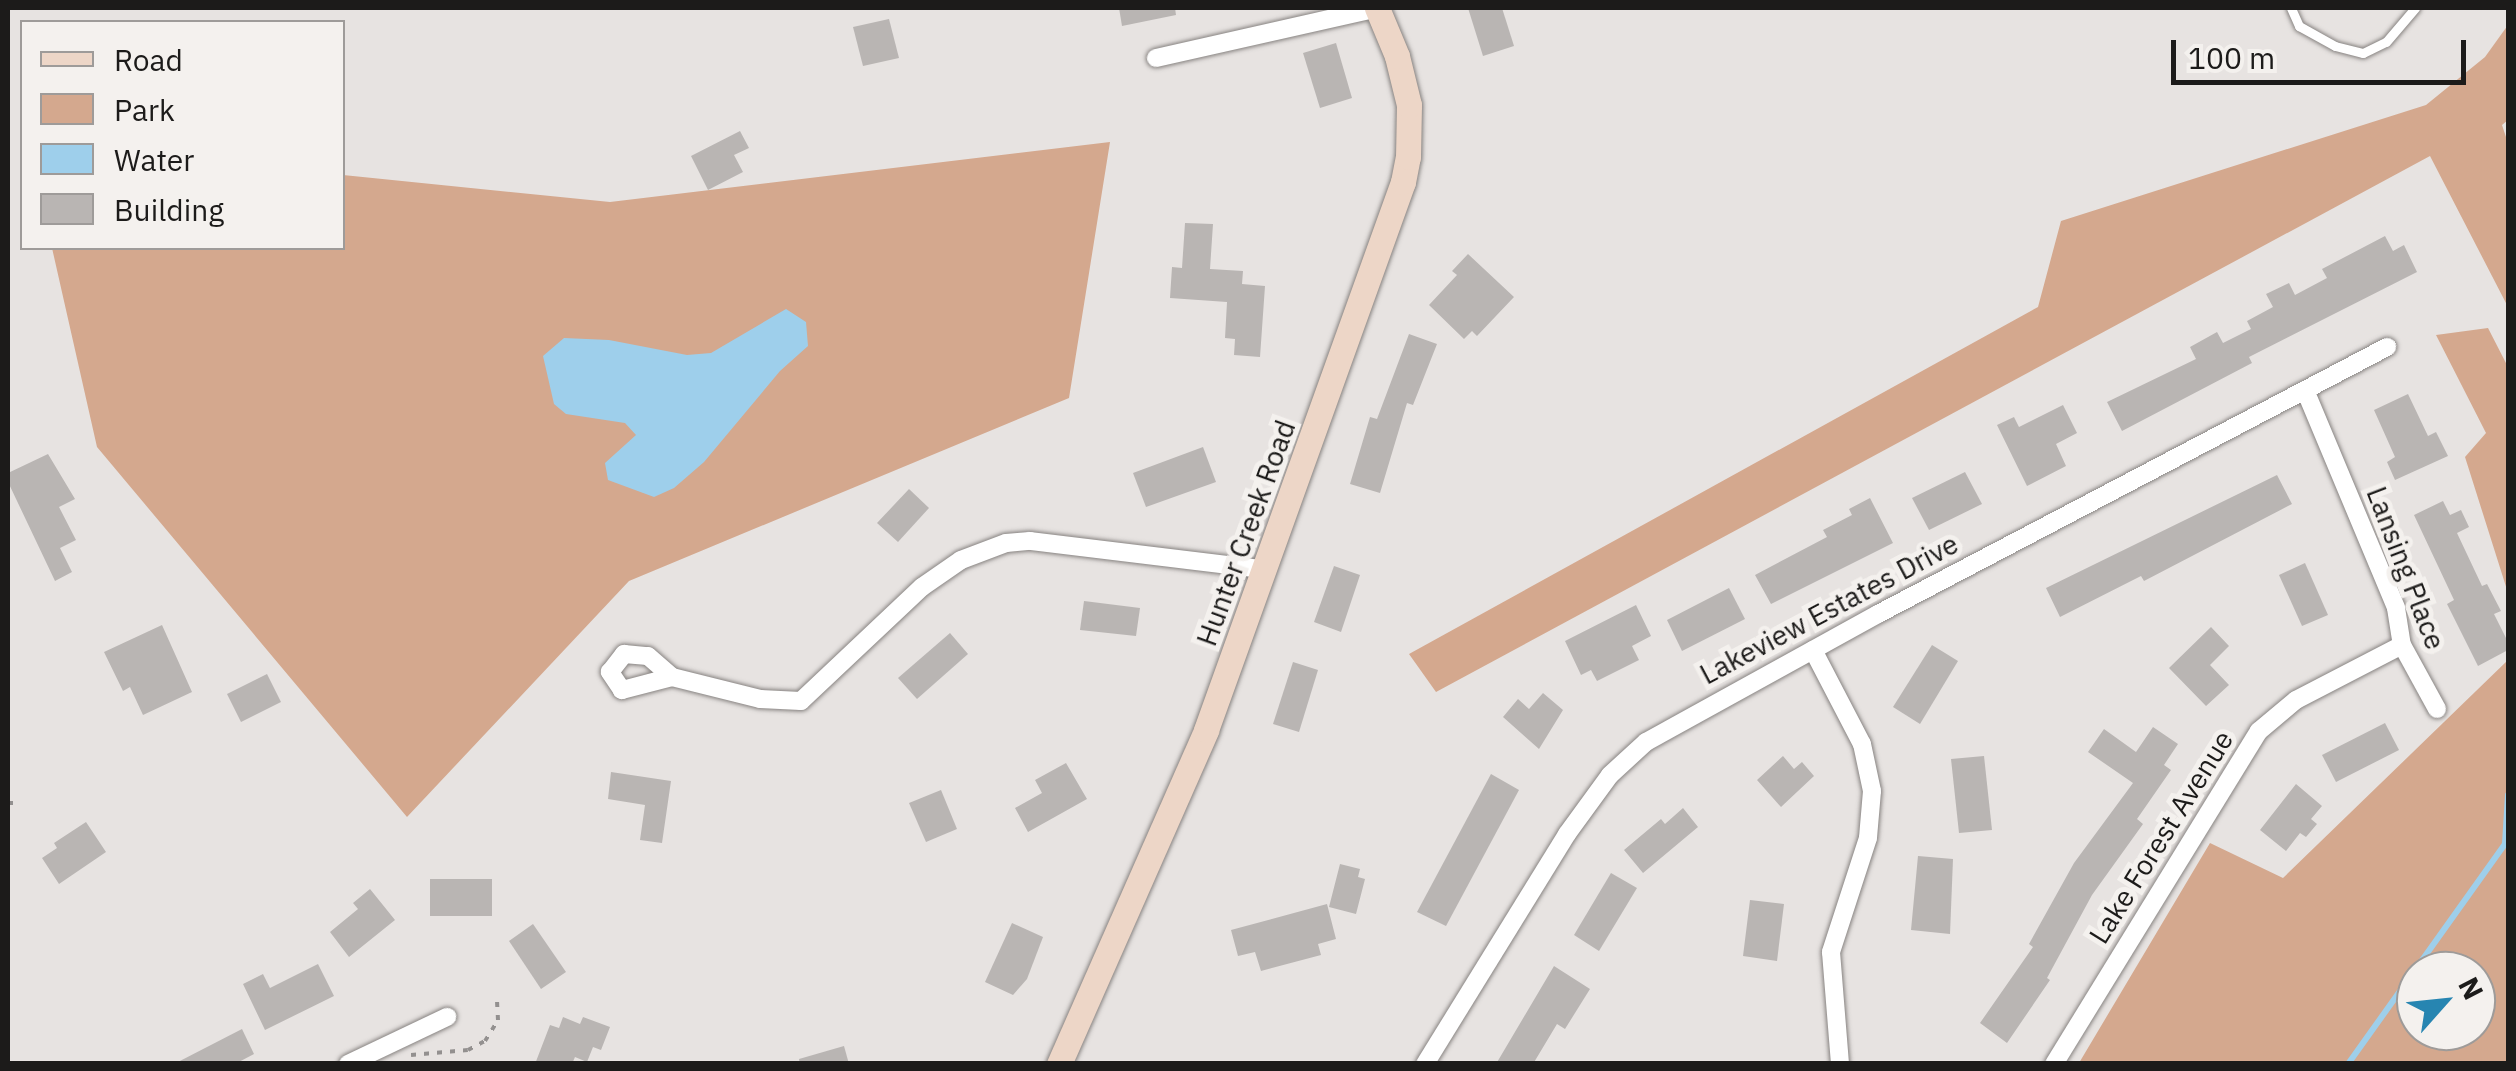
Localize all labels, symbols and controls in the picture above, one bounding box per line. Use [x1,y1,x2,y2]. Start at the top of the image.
legend [20,20,345,250]
scale bar [2176,20,2471,82]
text: 100 m [2188,38,2275,77]
text: Road [114,40,183,79]
text: Park [114,90,175,129]
text: Water [114,140,194,179]
text: Building [114,190,224,229]
street label: Hunter Creek Road [1190,416,1302,650]
street label: Lansing Place [2360,482,2452,654]
street label: Lakeview Estates Drive [1694,527,1964,691]
street label: Lake Forest Avenue [2082,724,2240,950]
north arrow [2396,951,2496,1051]
text: N [2450,971,2492,1005]

